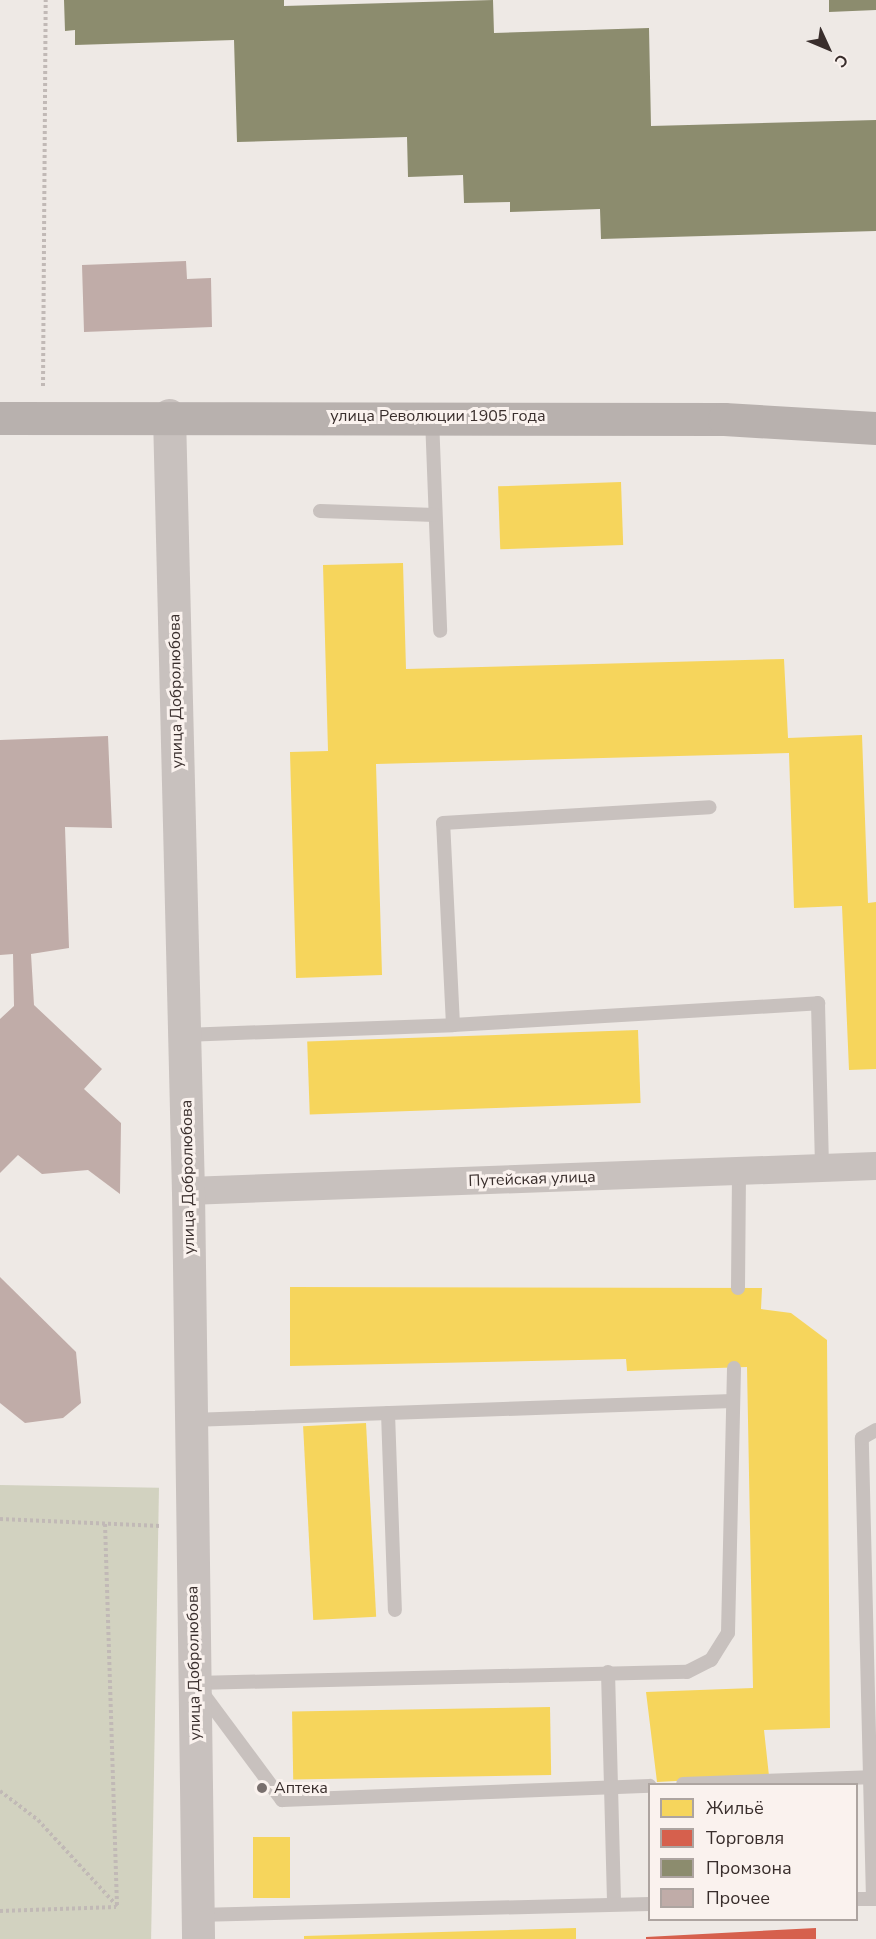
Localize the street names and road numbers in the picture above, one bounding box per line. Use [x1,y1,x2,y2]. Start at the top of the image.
street label: улица Революции 1905 года [330,406,546,426]
street label: улица Добролюбова [165,614,187,768]
street label: улица Добролюбова [177,1100,199,1254]
street label: Путейская улица [468,1167,596,1191]
street label: улица Добролюбова [183,1586,205,1740]

